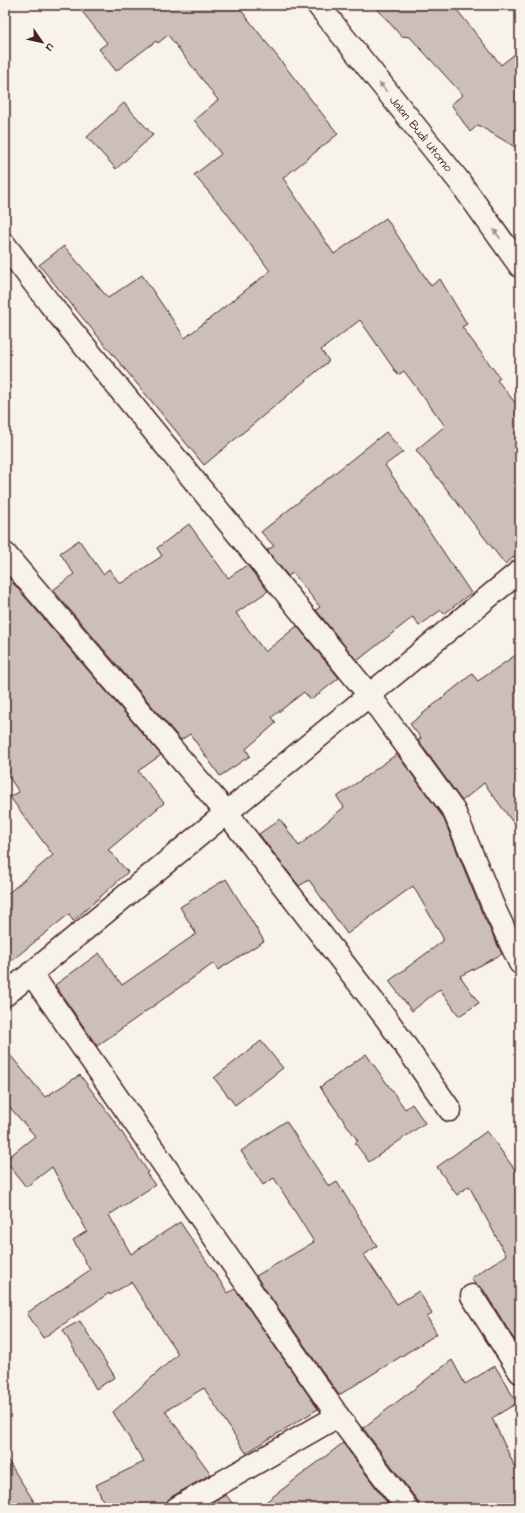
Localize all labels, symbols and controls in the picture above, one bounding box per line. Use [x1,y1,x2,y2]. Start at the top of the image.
north arrow [22,22,62,62]
text: U [42,40,58,54]
one-way arrow [379,81,388,92]
street label: Jalan Budi Utomo [385,92,457,176]
one-way arrow [493,229,501,239]

